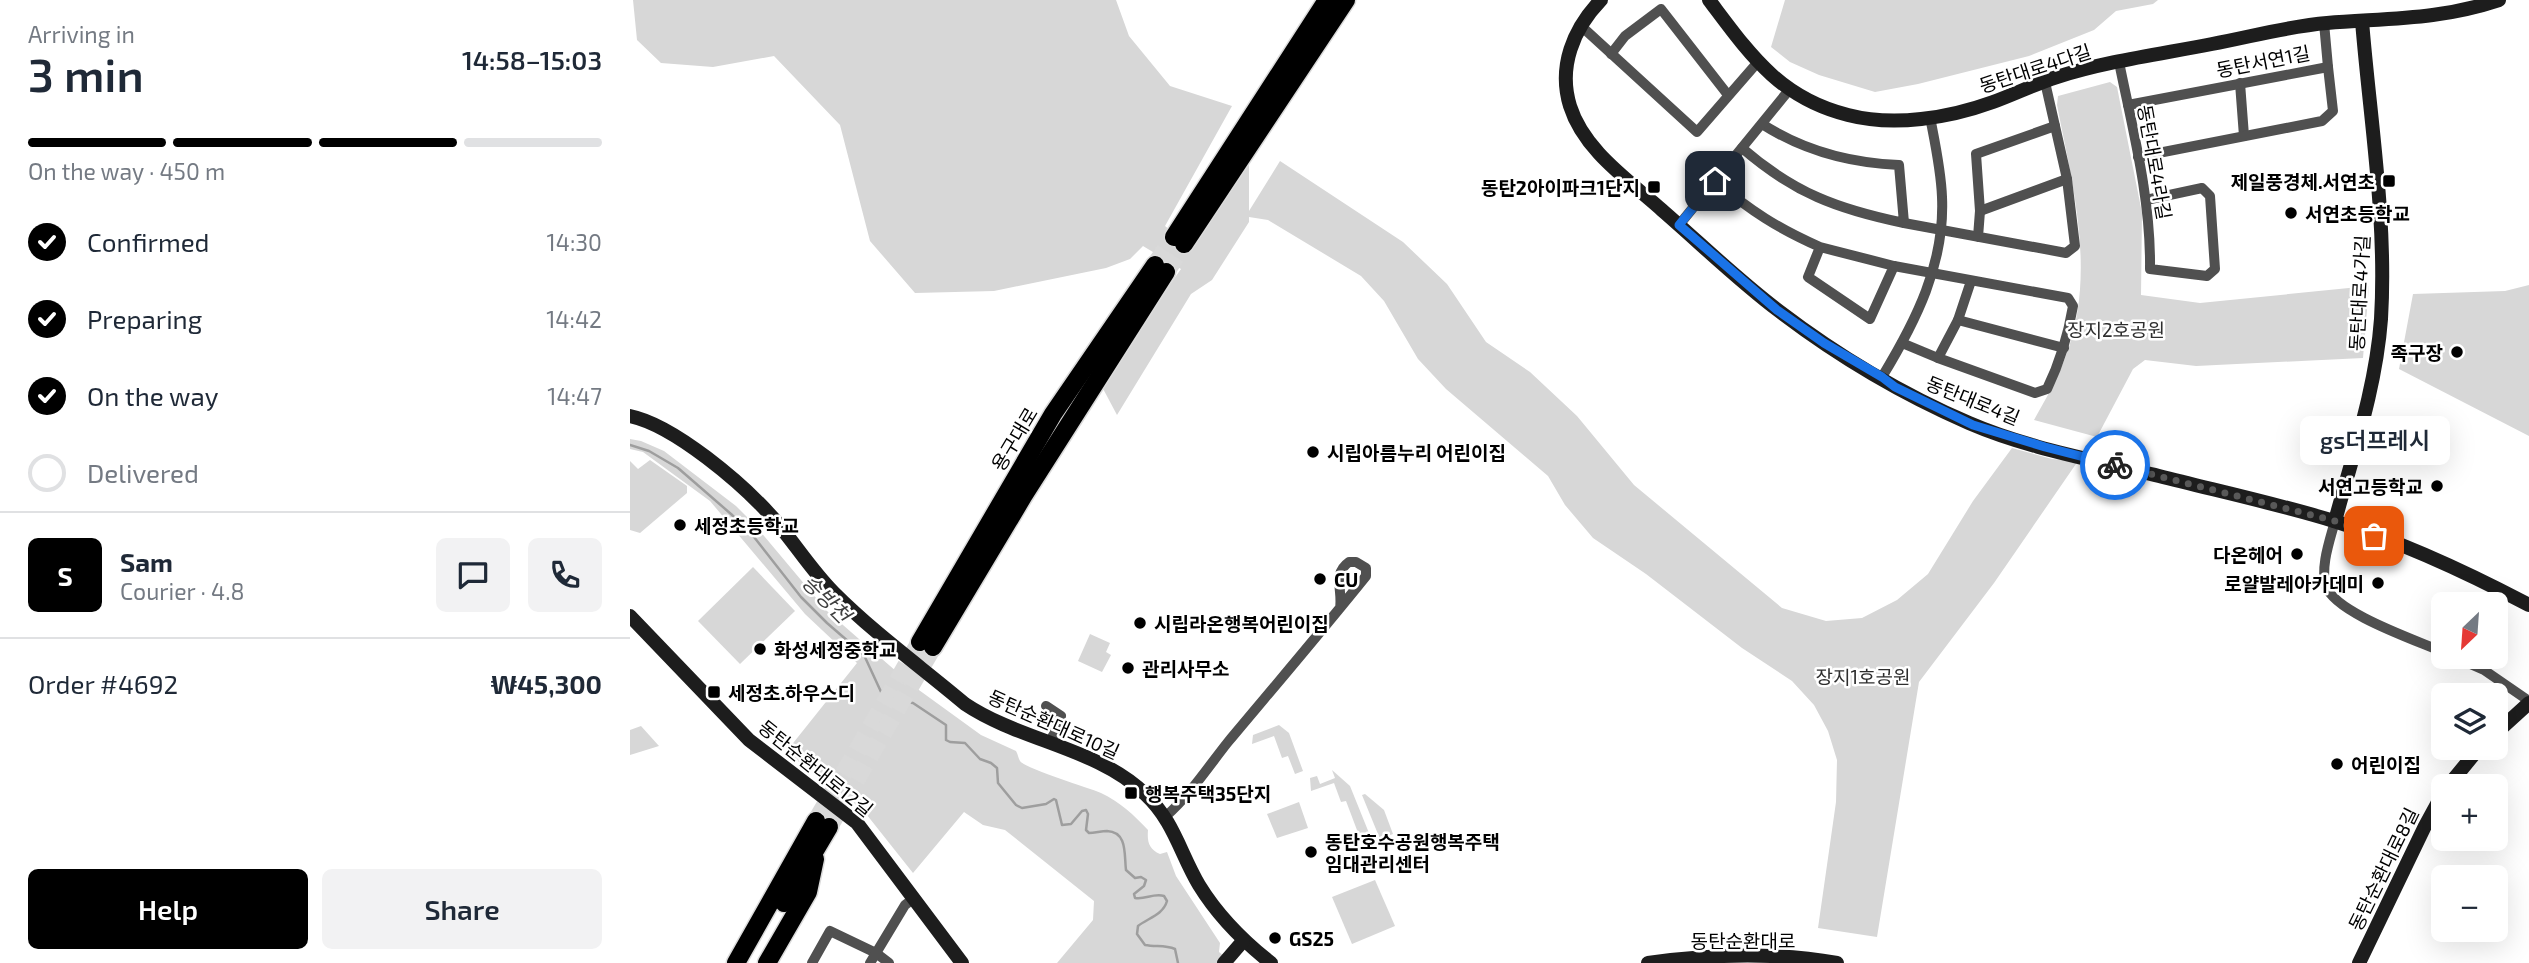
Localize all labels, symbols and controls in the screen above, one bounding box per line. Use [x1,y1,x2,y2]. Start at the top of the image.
text: Arriving in [28,20,135,48]
street label: 동탄대로4다길 [1976,39,2094,97]
street label: 동탄서연1길 [2214,41,2312,81]
text: 14:58–15:03 [462,44,602,75]
text: 3 min [28,46,144,101]
street label: 동탄대로4라길 [2134,103,2176,221]
pin [1685,151,1745,211]
text: On the way · 450 m [28,157,225,185]
icon: home [1696,162,1734,200]
place label: 제일풍경체.서연초 [2231,170,2375,193]
marker: 제일풍경체.서연초 [2381,173,2397,189]
place label: 동탄2아이파크1단지 [1481,176,1640,199]
marker: 동탄2아이파크1단지 [1646,179,1662,195]
place label: 서연초등학교 [2305,202,2410,225]
marker: 서연초등학교 [2283,205,2299,221]
icon: check [28,223,66,261]
text: Confirmed [87,226,210,257]
text: 14:30 [547,228,602,256]
street label: 동탄대로4가길 [2344,234,2374,352]
icon: check [28,300,66,338]
text: Preparing [87,303,202,334]
text: 14:42 [546,305,602,333]
park label: 장지2호공원 [2067,318,2165,341]
place label: 족구장 [2391,341,2443,364]
marker: 족구장 [2449,344,2465,360]
street label: 동탄대로4길 [1923,371,2023,429]
icon: check [28,377,66,415]
text: On the way [87,380,218,411]
text: 14:47 [547,382,602,410]
street label: 용구대로 [986,403,1042,475]
callout: gs더프레시 [2299,417,2449,466]
text: gs더프레시 [2320,426,2430,454]
courier [2080,430,2150,500]
place label: 시립아름누리 어린이집 [1327,441,1506,464]
marker: 시립아름누리 어린이집 [1305,444,1321,460]
icon: bike [2096,446,2134,484]
text: Delivered [87,457,199,488]
place label: 서연고등학교 [2318,475,2423,498]
marker: 서연고등학교 [2429,478,2445,494]
pin [2344,506,2404,566]
place label: 세정초등학교 [694,514,799,537]
marker: 세정초등학교 [672,517,688,533]
icon: bag [2355,517,2393,555]
button: chat [436,538,510,612]
button: phone [528,538,602,612]
place label: 다온헤어 [2213,543,2283,566]
text: Sam [120,546,173,577]
marker: 다온헤어 [2289,546,2305,562]
text: S [57,560,73,591]
place label: CU [1334,568,1358,591]
water label: 송방천 [798,569,858,629]
marker: CU [1312,571,1328,587]
place label: 로얄발레아카데미 [2224,572,2364,595]
marker: 로얄발레아카데미 [2370,575,2386,591]
text: Courier · 4.8 [120,577,244,605]
north arrow [2431,592,2508,668]
map controls [2431,592,2508,942]
place label: 시립라온행복어린이집 [1154,612,1329,635]
marker: 시립라온행복어린이집 [1132,615,1148,631]
place label: 화성세정중학교 [774,638,896,661]
marker: 화성세정중학교 [752,641,768,657]
place label: 관리사무소 [1142,657,1229,680]
marker: 관리사무소 [1120,660,1136,676]
park label: 장지1호공원 [1816,665,1910,688]
text: Order #4692 [28,668,178,699]
text: ₩45,300 [490,668,602,699]
place label: 세정초.하우스디 [728,681,855,704]
button: layers [2431,683,2508,760]
marker: 세정초.하우스디 [706,684,722,700]
street label: 동탄순환대로10길 [985,685,1123,763]
street label: 동탄순환대로12길 [754,715,878,821]
place label: 어린이집 [2351,753,2421,776]
marker: 어린이집 [2329,756,2345,772]
button: + [2431,774,2508,851]
place label: 행복주택35단지 [1145,782,1271,805]
marker: 행복주택35단지 [1123,785,1139,801]
street label: 동탄순환대로8길 [2343,804,2423,934]
place label: 동탄호수공원행복주택 임대관리센터 [1325,830,1500,875]
marker: 동탄호수공원행복주택 임대관리센터 [1303,844,1319,860]
button: − [2431,865,2508,942]
button: Help [28,869,308,949]
button: Share [322,869,602,949]
place label: GS25 [1289,927,1334,950]
street label: 동탄순환대로 [1691,929,1795,952]
marker: GS25 [1267,930,1283,946]

